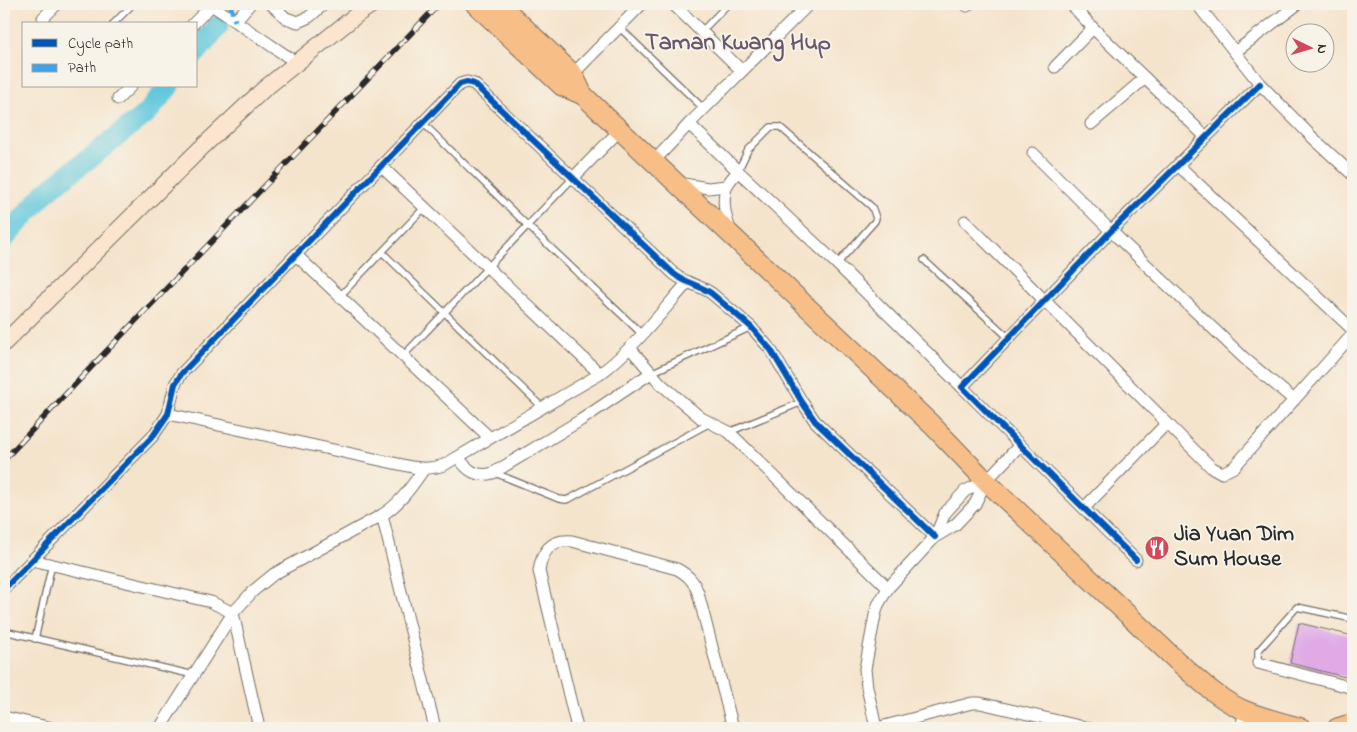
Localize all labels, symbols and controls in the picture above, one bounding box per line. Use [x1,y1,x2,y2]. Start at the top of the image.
legend [22,22,198,88]
north arrow [1284,22,1334,72]
district label: Taman Kwang Hup [645,26,831,62]
text: Cycle path [68,33,133,56]
text: N [1311,43,1332,55]
text: Path [68,57,96,79]
place label: Jia Yuan Dim Sum House [1174,519,1294,576]
restaurant icon: Jia Yuan Dim Sum House [1144,535,1170,561]

